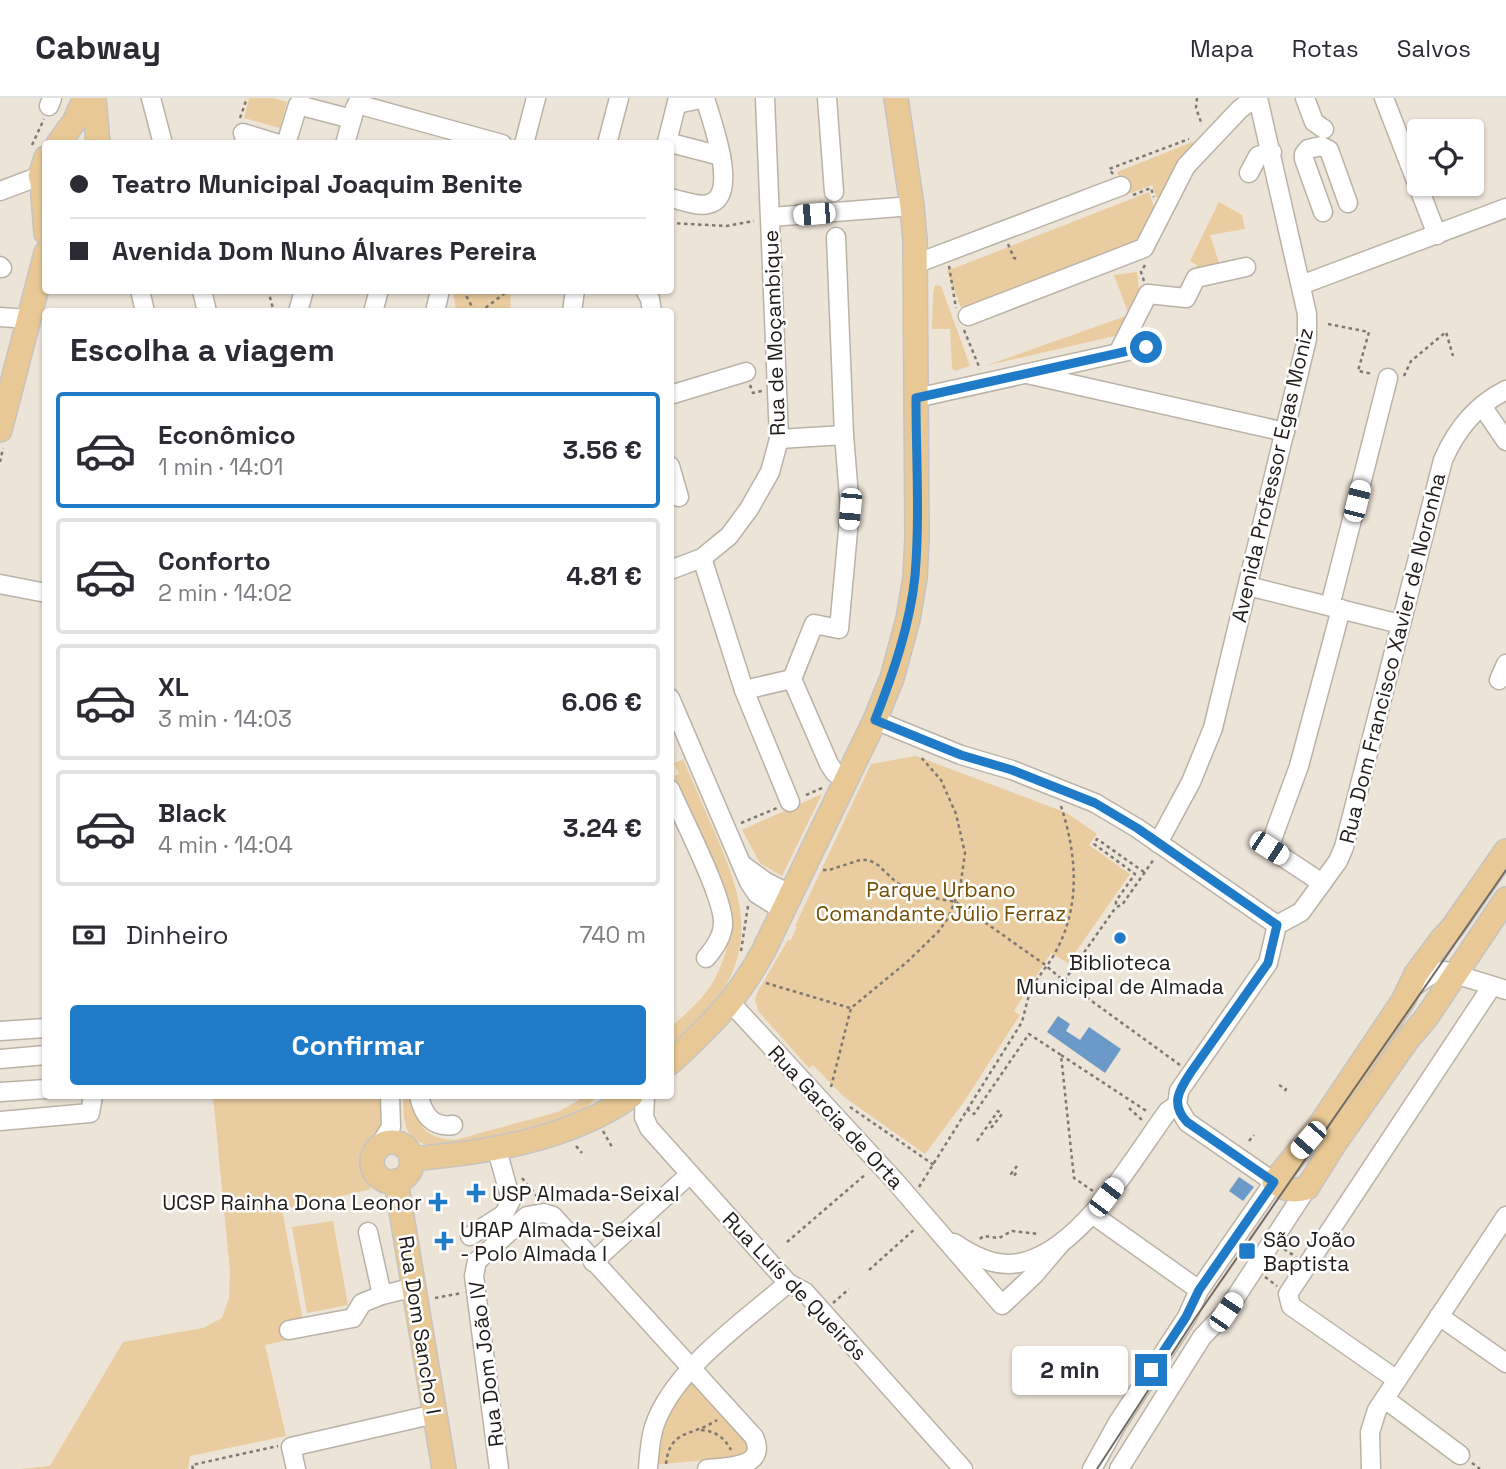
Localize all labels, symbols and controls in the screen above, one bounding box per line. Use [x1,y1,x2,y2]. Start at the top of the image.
text: Cabway [35,27,161,69]
text: Mapa [1190,33,1254,64]
text: Rotas [1292,33,1359,64]
text: Salvos [1397,33,1471,64]
map controls [1407,119,1484,196]
button: locate [1407,119,1484,196]
text: Teatro Municipal Joaquim Benite [112,167,523,201]
car [793,202,836,226]
street label: Rua de Moçambique [757,229,791,437]
text: Avenida Dom Nuno Álvares Pereira [112,234,537,268]
street label: Avenida Professor Egas Moniz [1225,325,1319,625]
text: Escolha a viagem [70,330,335,370]
route start [1130,331,1162,363]
text: Econômico [158,418,296,452]
icon: car [74,419,137,482]
text: 3.56 € [563,433,642,467]
text: 1 min · 14:01 [158,452,283,482]
street label: Rua Dom Francisco Xavier de Noronha [1333,470,1451,846]
car [1342,478,1373,524]
car [838,487,863,531]
text: Conforto [158,544,271,578]
icon: car [74,545,137,608]
text: 4.81 € [566,559,642,593]
text: 2 min · 14:02 [158,578,292,608]
text: XL [158,670,189,704]
icon: car [74,671,137,734]
text: 6.06 € [561,685,642,719]
text: 3 min · 14:03 [158,704,292,734]
text: Black [158,796,227,830]
icon: car [74,797,137,860]
text: 3.24 € [563,811,642,845]
car [1246,828,1293,868]
text: 4 min · 14:04 [158,830,293,860]
park label: Parque Urbano Comandante Júlio Ferraz [816,876,1066,927]
icon: cash [70,916,108,954]
text: Dinheiro [126,918,229,952]
text: 740 m [580,920,646,950]
marker: Biblioteca Municipal de Almada [1112,930,1128,946]
place label: Biblioteca Municipal de Almada [1016,949,1224,1000]
button: Confirmar [70,1005,646,1085]
street label: Rua Garcia de Orta [762,1039,910,1195]
car [1287,1117,1330,1163]
car [1085,1174,1128,1220]
place label: USP Almada-Seixal [492,1180,680,1207]
marker: USP Almada-Seixal [466,1183,486,1203]
place label: UCSP Rainha Dona Leonor [162,1189,422,1216]
marker: UCSP Rainha Dona Leonor [428,1192,448,1212]
street label: Rua Luís de Queirós [717,1206,873,1366]
place label: URAP Almada-Seixal - Polo Almada I [460,1216,661,1267]
place label: São João Baptista [1263,1226,1356,1277]
marker: URAP Almada-Seixal - Polo Almada I [434,1231,454,1251]
street label: Rua Dom Sancho I [393,1234,447,1416]
marker: São João Baptista [1237,1241,1257,1261]
street label: Rua Dom João IV [462,1279,510,1449]
car [1206,1289,1247,1335]
callout: 2 min [1011,1346,1126,1394]
route end [1135,1354,1167,1386]
text: 2 min [1040,1355,1100,1385]

